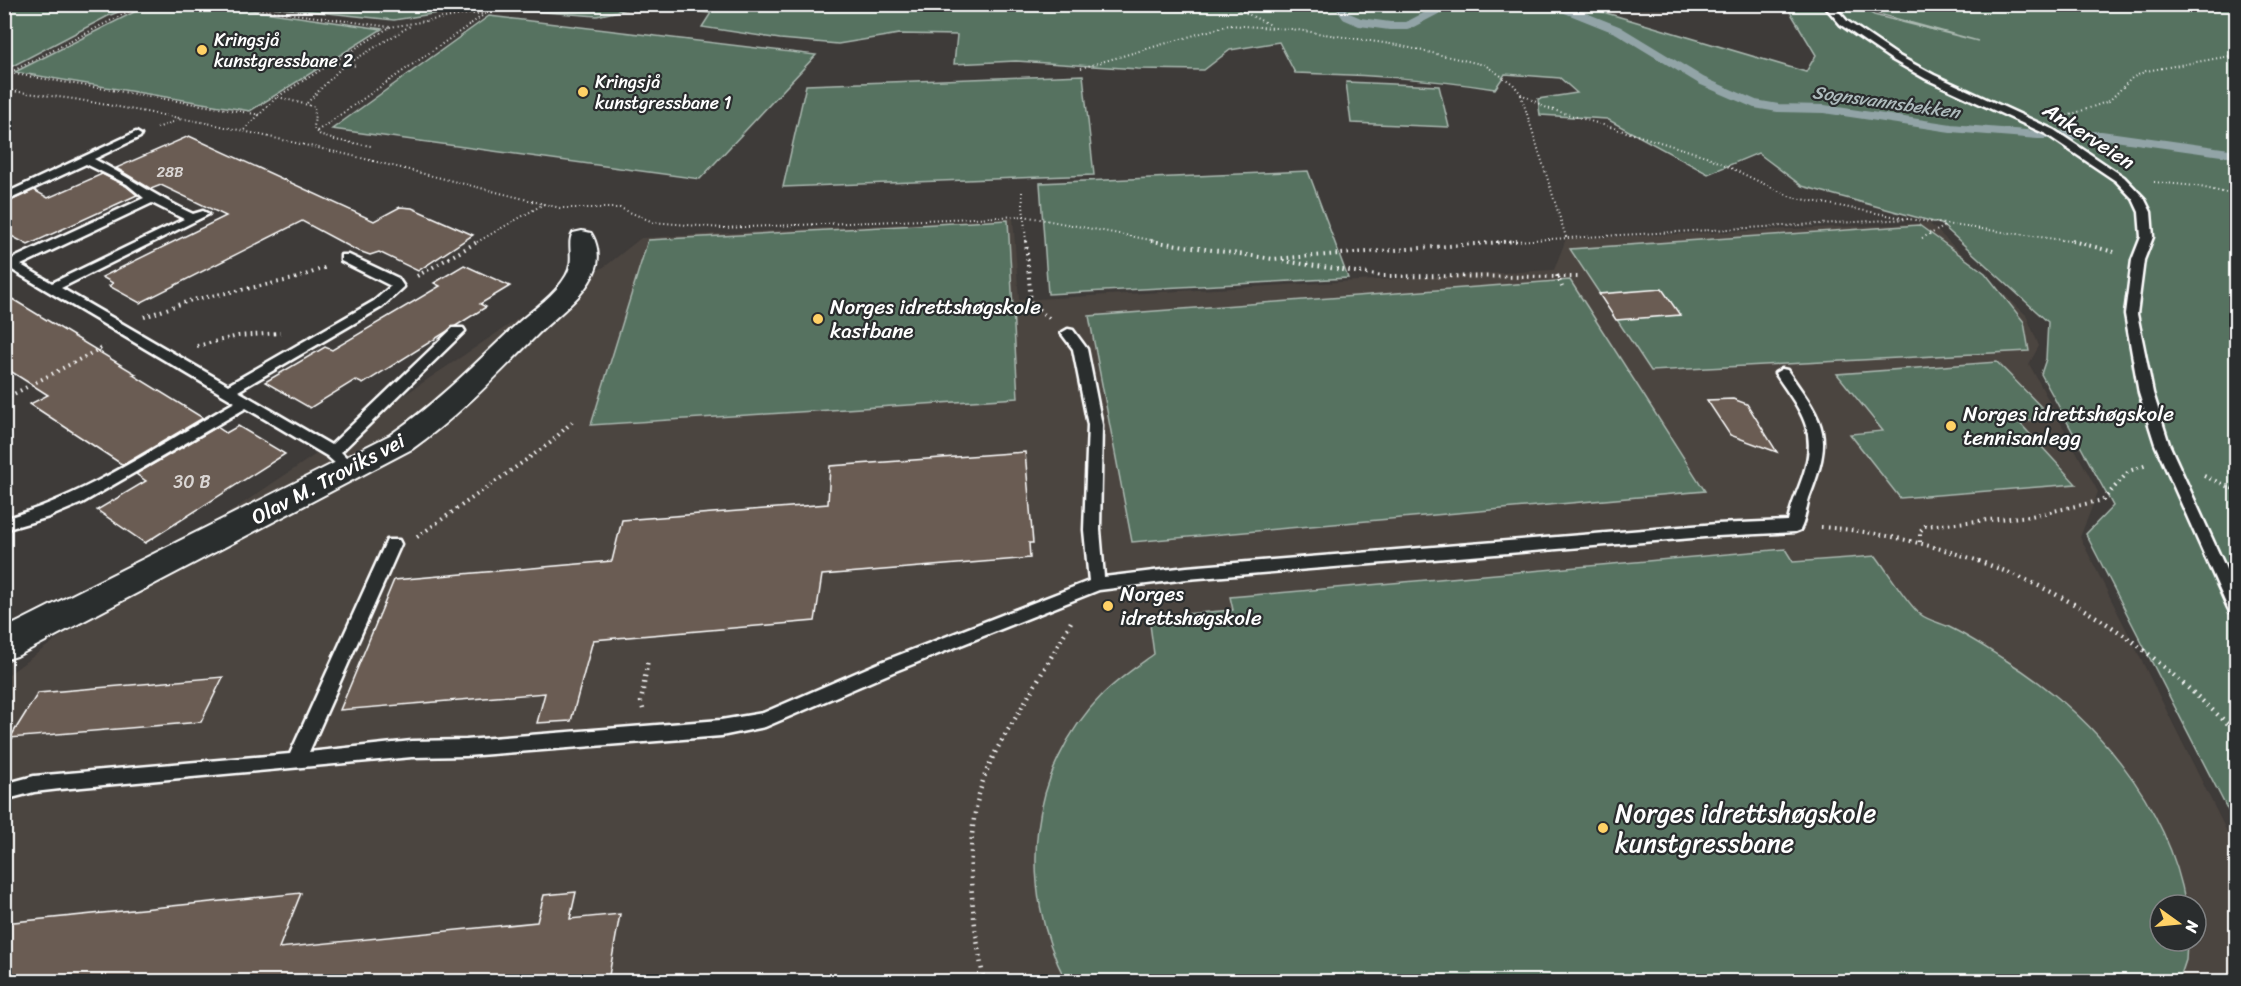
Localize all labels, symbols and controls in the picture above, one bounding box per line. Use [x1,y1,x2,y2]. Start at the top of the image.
place label: Kringsjå kunstgressbane 2 [214,24,353,77]
marker: Kringsjå kunstgressbane 2 [195,43,209,57]
place label: Kringsjå kunstgressbane 1 [595,66,732,119]
water label: Sognsvannsbekken [1810,76,1964,128]
marker: Kringsjå kunstgressbane 1 [576,85,590,99]
street label: Ankerveien [2034,91,2143,180]
house number: 28B [156,159,184,185]
place label: Norges idrettshøgskole kastbane [830,288,1041,350]
marker: Norges idrettshøgskole kastbane [811,312,825,326]
place label: Norges idrettshøgskole tennisanlegg [1963,395,2174,457]
marker: Norges idrettshøgskole tennisanlegg [1944,419,1958,433]
street label: Olav M. Troviks vei [244,422,413,536]
house number: 30 B [173,466,211,498]
place label: Norges idrettshøgskole [1120,575,1262,637]
marker: Norges idrettshøgskole [1101,599,1115,613]
place label: Norges idrettshøgskole kunstgressbane [1615,790,1876,866]
marker: Norges idrettshøgskole kunstgressbane [1596,821,1610,835]
north arrow [2148,893,2208,953]
text: N [2176,917,2208,937]

